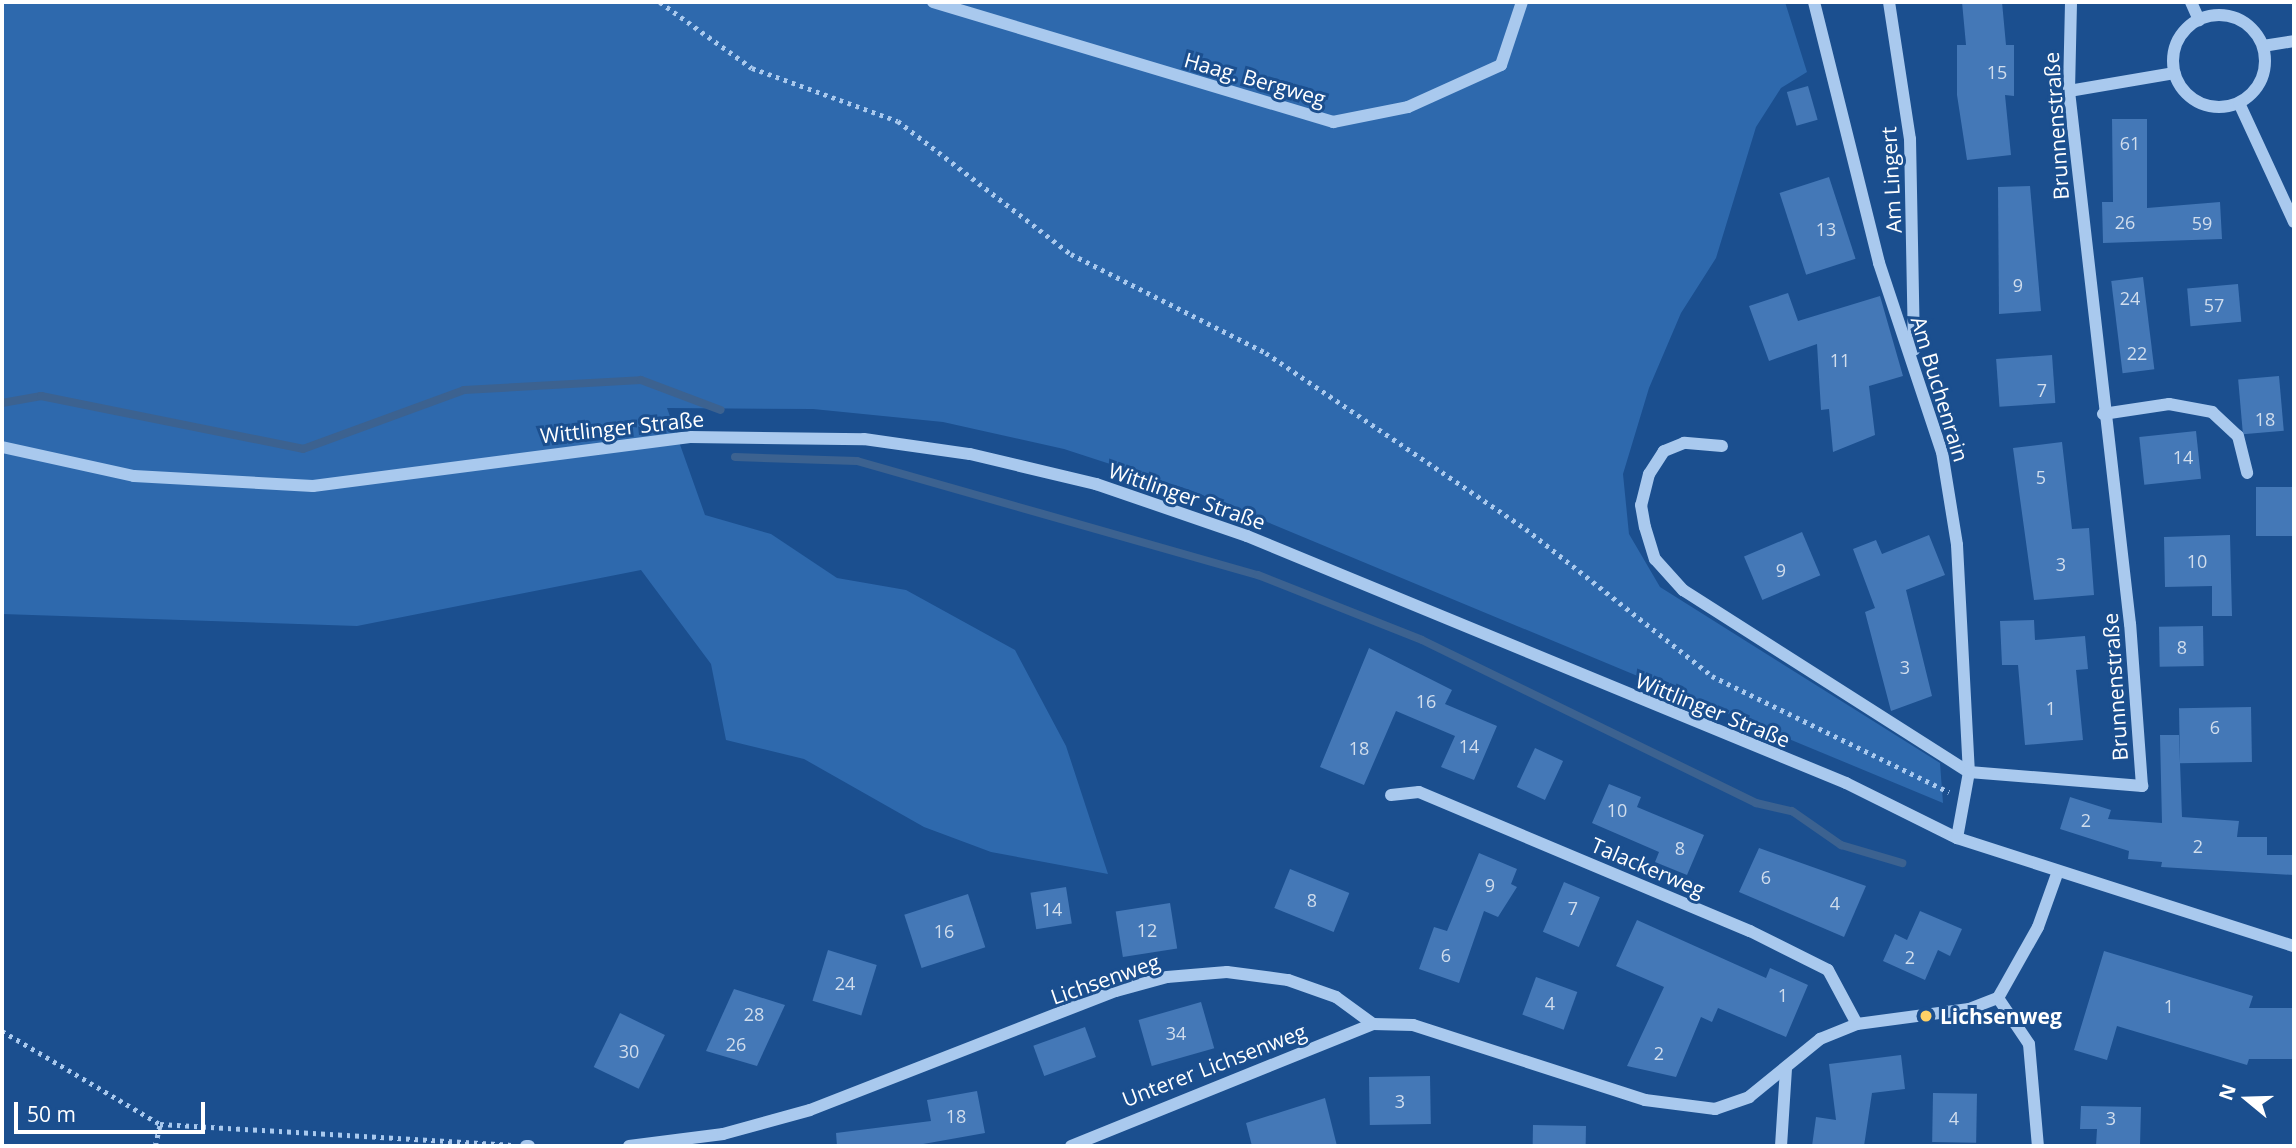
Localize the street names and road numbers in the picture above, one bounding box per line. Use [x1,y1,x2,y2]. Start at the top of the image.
street label: Haag. Bergweg [1181,47,1329,111]
street label: Brunnenstraße [2038,51,2074,201]
street label: Am Lingert [1876,126,1906,234]
street label: Am Buchenrain [1906,313,1974,465]
street label: Wittlinger Straße [539,406,705,448]
street label: Wittlinger Straße [1105,457,1269,535]
street label: Brunnenstraße [2097,612,2133,762]
street label: Wittlinger Straße [1632,668,1794,752]
street label: Talackerweg [1587,832,1709,902]
street label: Lichsenweg [1047,949,1163,1009]
street label: Unterer Lichsenweg [1118,1018,1310,1112]

